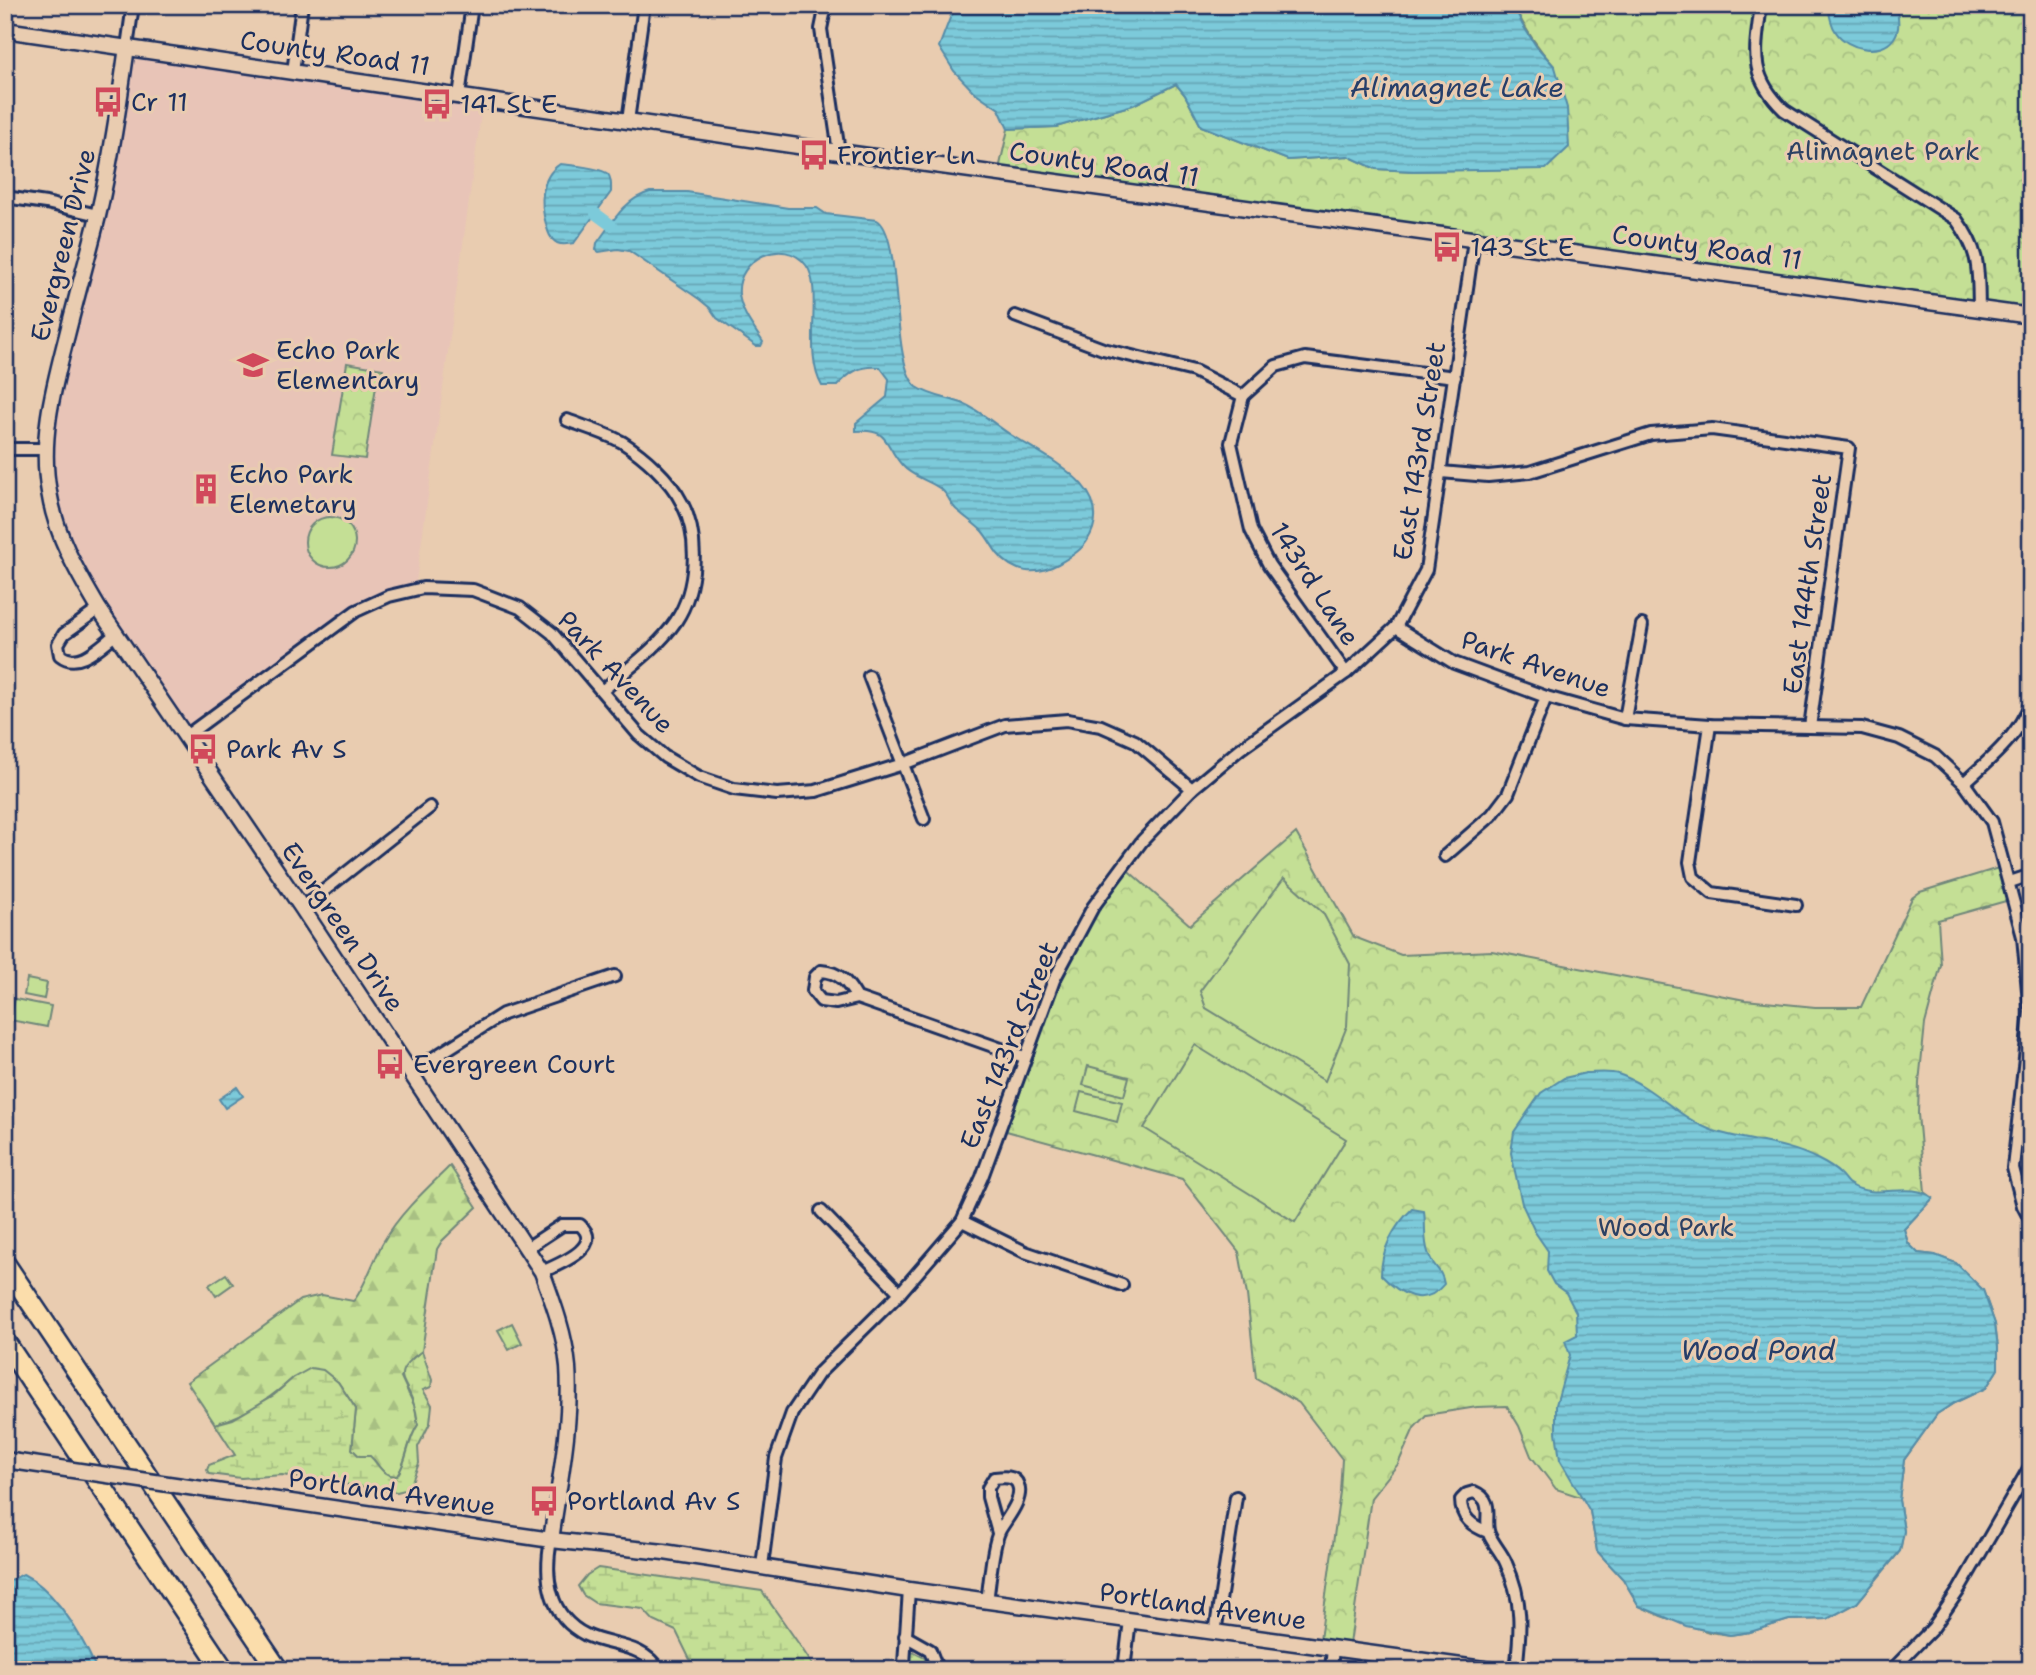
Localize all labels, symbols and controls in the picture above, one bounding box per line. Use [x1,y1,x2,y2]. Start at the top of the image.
street label: County Road 11 [238,22,432,83]
water label: Alimagnet Lake [1350,68,1564,106]
place label: Cr 11 [131,84,188,119]
bus stop icon: Cr 11 [91,85,125,119]
place label: 141 St E [460,86,557,121]
bus stop icon: 141 St E [420,87,454,121]
street label: County Road 11 [1007,133,1201,194]
park label: Alimagnet Park [1786,133,1980,168]
place label: Frontier Ln [837,137,976,172]
bus stop icon: Frontier Ln [797,138,831,172]
street label: Evergreen Drive [22,145,103,345]
street label: County Road 11 [1610,216,1804,277]
place label: 143 St E [1470,229,1574,264]
bus stop icon: 143 St E [1430,230,1464,264]
place label: Echo Park Elementary [276,332,419,397]
street label: East 143rd Street [1384,339,1453,563]
school or university icon: Echo Park Elementary [236,348,270,382]
place label: Echo Park Elemetary [229,456,357,521]
street label: East 144th Street [1774,471,1839,696]
building icon: Echo Park Elemetary [189,472,223,506]
street label: 143rd Lane [1262,515,1368,652]
street label: Park Avenue [550,603,682,741]
street label: Park Avenue [1457,622,1616,706]
place label: Park Av S [226,731,347,766]
bus stop icon: Park Av S [186,732,220,766]
street label: Evergreen Drive [274,835,413,1018]
street label: East 143rd Street [951,936,1066,1154]
place label: Evergreen Court [413,1046,616,1081]
bus stop icon: Evergreen Court [373,1047,407,1081]
park label: Wood Park [1598,1209,1734,1244]
water label: Wood Pond [1680,1331,1836,1369]
street label: Portland Avenue [286,1460,498,1523]
place label: Portland Av S [567,1483,740,1518]
bus stop icon: Portland Av S [527,1484,561,1518]
street label: Portland Avenue [1097,1574,1309,1637]

